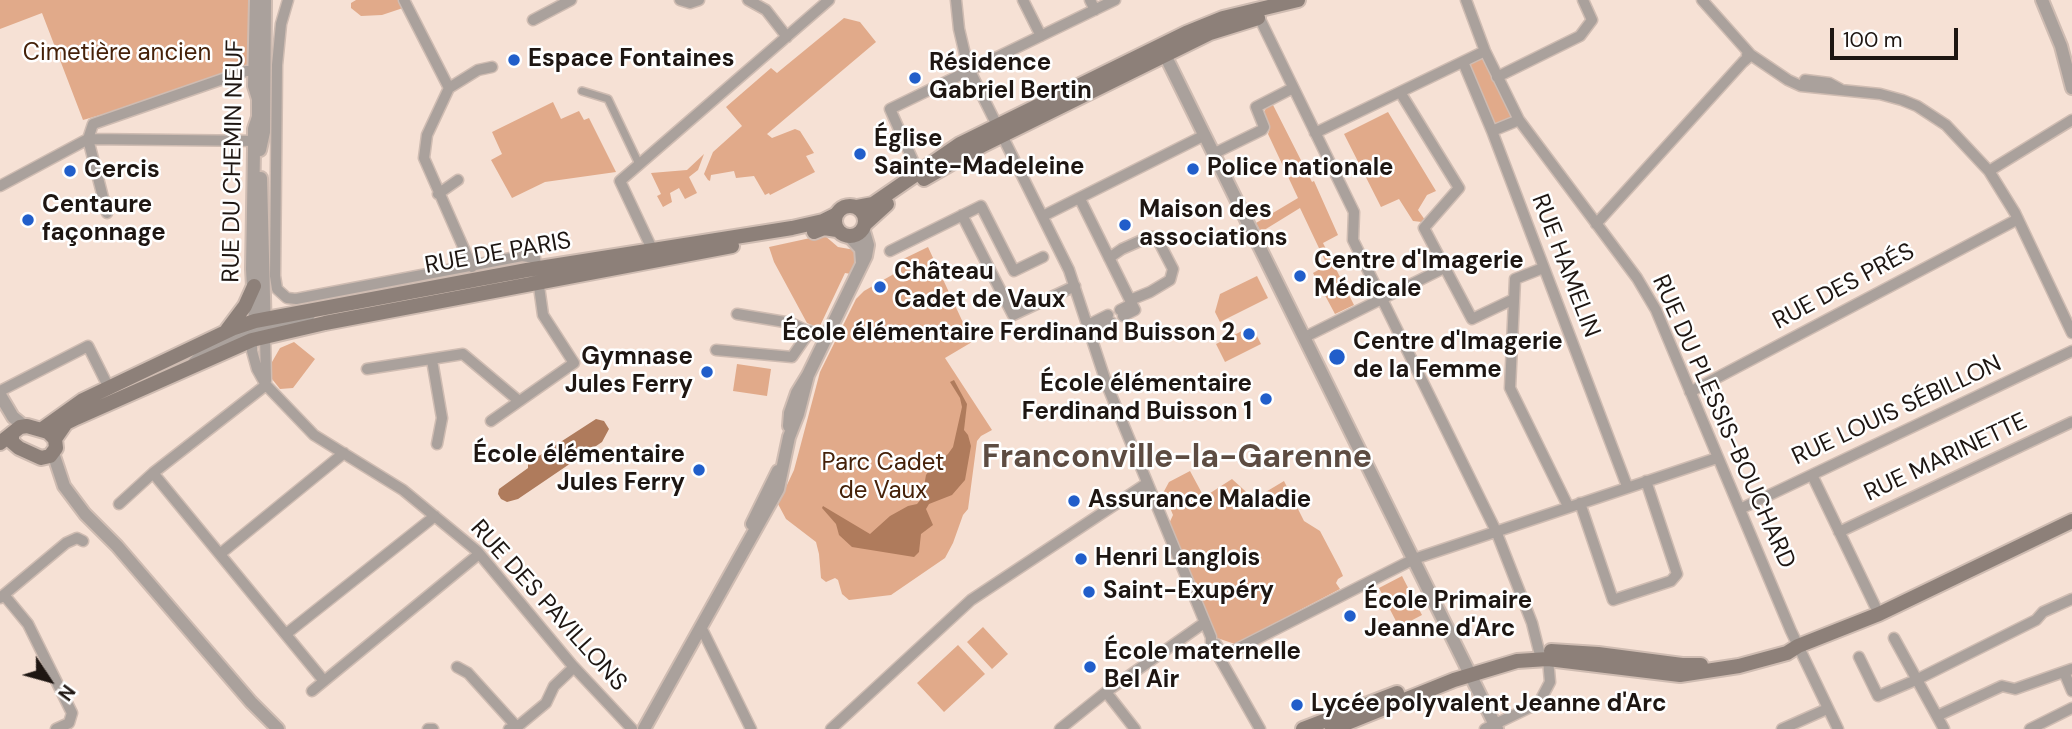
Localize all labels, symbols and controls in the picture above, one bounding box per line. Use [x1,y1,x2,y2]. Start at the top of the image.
scale bar [1834,14,1962,58]
text: 100 m [1843,26,1903,54]
street label: RUE DU CHEMIN NEUF [217,39,251,283]
park label: Cimetière ancien [23,40,211,68]
place label: Espace Fontaines [528,46,734,74]
place label: Résidence Gabriel Bertin [929,50,1092,106]
marker: Espace Fontaines [506,52,522,68]
marker: Résidence Gabriel Bertin [907,70,923,86]
place label: Église Sainte-Madeleine [874,126,1084,182]
marker: Église Sainte-Madeleine [852,146,868,162]
place label: Police nationale [1207,155,1393,183]
place label: Cercis [84,157,160,185]
marker: Police nationale [1185,161,1201,177]
marker: Cercis [62,163,78,179]
street label: RUE HAMELIN [1525,190,1605,342]
place label: Centaure façonnage [42,192,166,248]
place label: Maison des associations [1139,197,1287,253]
marker: Centaure façonnage [20,212,36,228]
marker: Maison des associations [1117,217,1133,233]
street label: RUE DE PARIS [423,227,573,281]
street label: RUE DES PRÉS [1768,238,1920,336]
place label: Centre d'Imagerie Médicale [1314,248,1524,304]
place label: Château Cadet de Vaux [894,259,1066,315]
marker: Centre d'Imagerie Médicale [1292,268,1308,284]
street label: RUE DU PLESSIS-BOUCHARD [1645,271,1801,573]
marker: Château Cadet de Vaux [872,279,888,295]
place label: École élémentaire Ferdinand Buisson 2 [782,320,1235,348]
marker: École élémentaire Ferdinand Buisson 2 [1241,326,1257,342]
place label: Centre d'Imagerie de la Femme [1353,329,1563,385]
place label: Gymnase Jules Ferry [565,344,693,400]
marker: Centre d'Imagerie de la Femme [1327,347,1347,367]
street label: RUE LOUIS SÉBILLON [1788,350,2006,472]
marker: Gymnase Jules Ferry [699,364,715,380]
place label: École élémentaire Ferdinand Buisson 1 [1022,371,1252,427]
marker: École élémentaire Ferdinand Buisson 1 [1258,391,1274,407]
street label: RUE MARINETTE [1860,408,2032,508]
district label: Franconville-la-Garenne [982,440,1372,478]
place label: École élémentaire Jules Ferry [473,442,685,498]
park label: Parc Cadet de Vaux [822,450,944,506]
marker: École élémentaire Jules Ferry [691,462,707,478]
place label: Assurance Maladie [1088,487,1311,515]
marker: Assurance Maladie [1066,493,1082,509]
street label: RUE DES PAVILLONS [464,515,632,697]
place label: Henri Langlois [1095,545,1260,573]
marker: Henri Langlois [1073,551,1089,567]
place label: Saint-Exupéry [1103,578,1274,606]
marker: Saint-Exupéry [1081,584,1097,600]
place label: École Primaire Jeanne d'Arc [1364,588,1532,644]
marker: École Primaire Jeanne d'Arc [1342,608,1358,624]
place label: École maternelle Bel Air [1104,639,1301,695]
north arrow [14,645,84,715]
marker: École maternelle Bel Air [1082,659,1098,675]
text: N [52,680,81,706]
place label: Lycée polyvalent Jeanne d'Arc [1311,691,1666,719]
marker: Lycée polyvalent Jeanne d'Arc [1289,697,1305,713]

